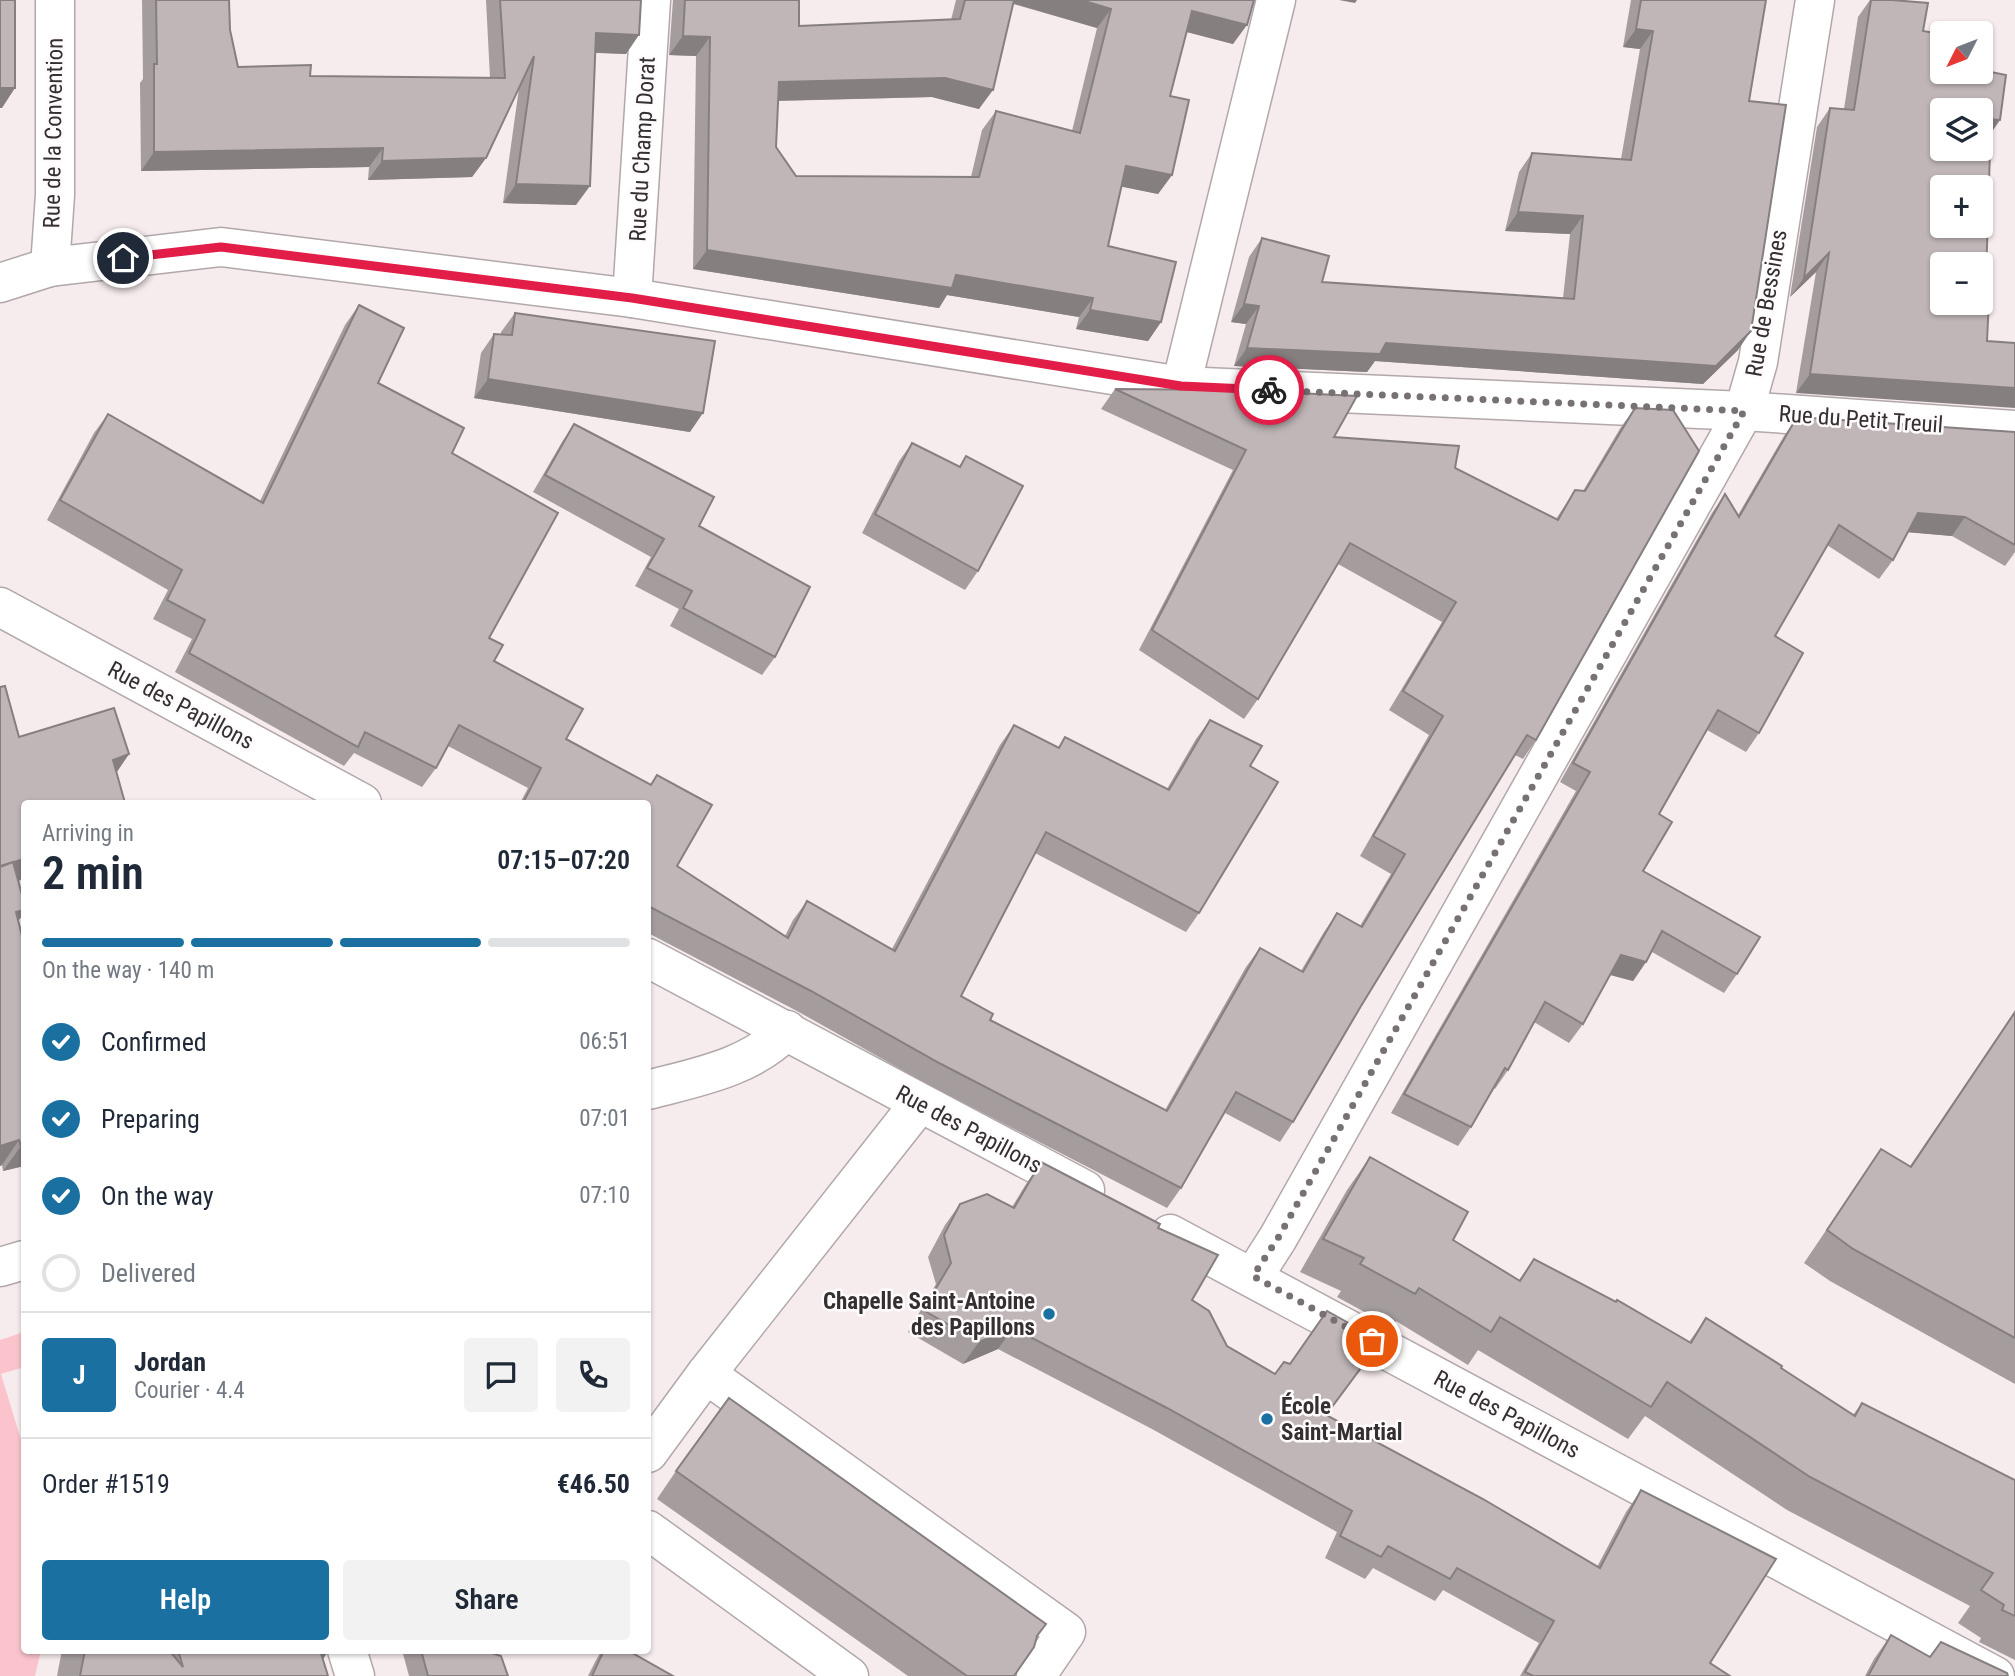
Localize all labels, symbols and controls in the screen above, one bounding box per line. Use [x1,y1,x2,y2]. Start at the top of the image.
north arrow [1930,21,1993,84]
map controls [1930,21,1993,315]
street label: Rue de la Convention [38,38,69,229]
street label: Rue du Champ Dorat [624,56,661,242]
button: layers [1930,98,1993,161]
button: + [1930,175,1993,238]
street label: Rue de Bessines [1740,227,1793,379]
pin [93,228,153,288]
icon: home [104,239,142,277]
button: − [1930,252,1993,315]
courier [1234,355,1304,425]
icon: bike [1250,371,1288,409]
street label: Rue du Petit Treuil [1778,400,1944,439]
street label: Rue des Papillons [103,656,258,755]
text: Arriving in [42,820,134,847]
text: 07:15–07:20 [497,845,630,875]
text: 2 min [42,846,144,900]
text: On the way · 140 m [42,957,214,984]
icon: check [42,1023,80,1061]
text: Confirmed [101,1027,207,1057]
text: 06:51 [579,1028,630,1055]
street label: Rue des Papillons [891,1080,1046,1179]
icon: check [42,1100,80,1138]
text: Preparing [101,1104,200,1134]
text: 07:01 [579,1105,630,1132]
icon: check [42,1177,80,1215]
text: On the way [101,1181,214,1211]
text: 07:10 [579,1182,630,1209]
text: Delivered [101,1258,196,1288]
place label: Chapelle Saint-Antoine des Papillons [823,1288,1035,1341]
marker: Chapelle Saint-Antoine des Papillons [1041,1306,1057,1322]
pin [1342,1311,1402,1371]
icon: bag [1353,1322,1391,1360]
button: chat [464,1338,538,1412]
button: phone [556,1338,630,1412]
text: Jordan [134,1347,206,1377]
text: J [73,1360,85,1390]
street label: Rue des Papillons [1429,1365,1584,1464]
text: Courier · 4.4 [134,1377,245,1404]
place label: École Saint-Martial [1281,1392,1403,1446]
marker: École Saint-Martial [1259,1411,1275,1427]
text: Order #1519 [42,1469,170,1499]
text: €46.50 [557,1469,630,1499]
button: Help [42,1560,329,1640]
button: Share [343,1560,630,1640]

